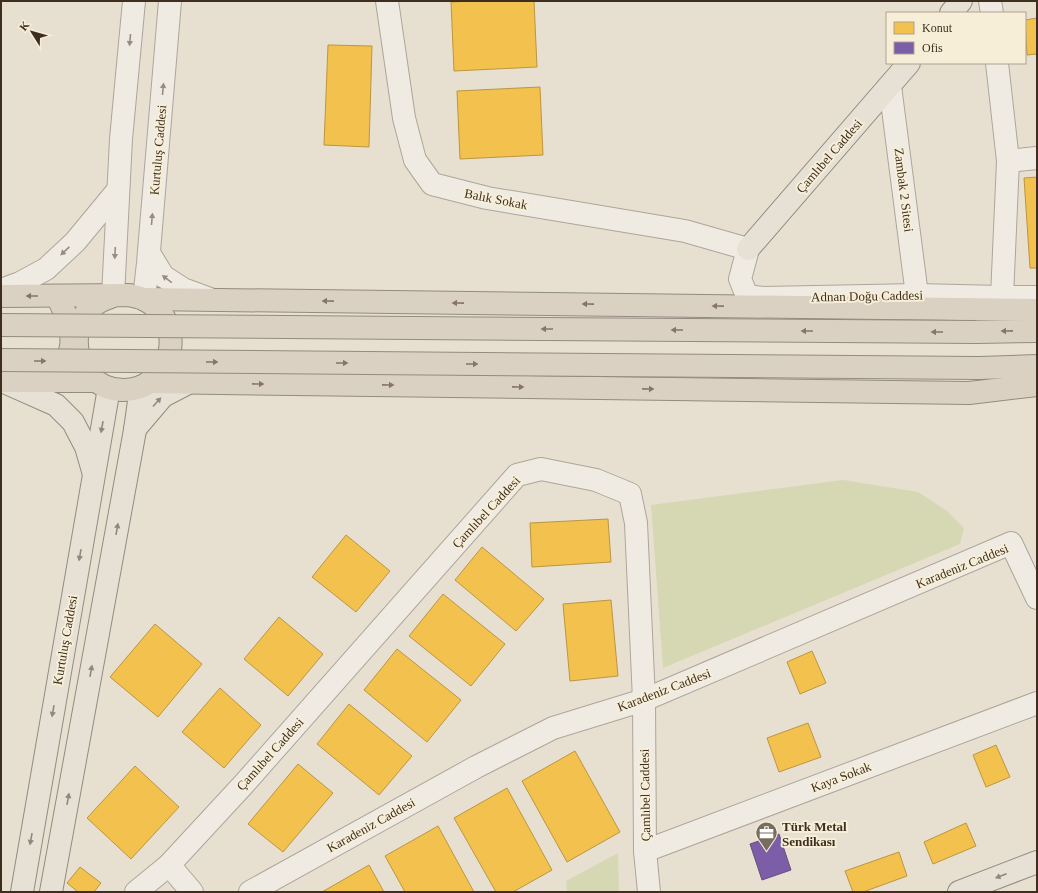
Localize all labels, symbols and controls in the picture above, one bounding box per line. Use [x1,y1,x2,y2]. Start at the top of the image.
north arrow [12,12,52,52]
legend [886,12,1026,64]
text: K [17,19,32,33]
text: Konut [922,21,953,35]
one-way arrow [127,34,134,46]
text: Ofis [922,41,943,55]
one-way arrow [159,83,166,95]
street label: Kurtuluş Caddesi [147,104,169,196]
street label: Çamlıbel Caddesi [793,116,865,196]
street label: Zambak 2 Sitesi [891,147,917,233]
street label: Balık Sokak [463,186,529,213]
one-way arrow [148,213,155,225]
one-way arrow [60,247,71,256]
one-way arrow [112,247,118,260]
one-way arrow [162,274,173,283]
street label: Adnan Doğu Caddesi [811,288,923,304]
one-way arrow [25,293,38,299]
one-way arrow [322,298,334,305]
one-way arrow [451,300,464,306]
one-way arrow [582,301,594,308]
one-way arrow [711,303,724,309]
one-way arrow [540,326,553,332]
one-way arrow [670,327,683,333]
one-way arrow [800,328,813,334]
one-way arrow [1000,328,1013,334]
one-way arrow [930,329,943,335]
one-way arrow [34,358,47,364]
one-way arrow [206,359,219,365]
one-way arrow [336,360,349,366]
one-way arrow [466,361,479,367]
one-way arrow [252,381,265,387]
one-way arrow [382,382,395,388]
one-way arrow [512,384,525,390]
one-way arrow [642,386,655,392]
one-way arrow [153,397,162,407]
one-way arrow [99,421,105,433]
street label: Çamlıbel Caddesi [449,473,523,551]
one-way arrow [114,523,120,535]
street label: Karadeniz Caddesi [914,540,1011,591]
one-way arrow [77,549,83,561]
street label: Kurtuluş Caddesi [50,594,80,686]
one-way arrow [89,664,95,677]
street label: Karadeniz Caddesi [615,665,713,715]
one-way arrow [50,705,56,717]
street label: Çamlıbel Caddesi [233,714,307,793]
street label: Çamlıbel Caddesi [637,748,653,842]
street label: Kaya Sokak [809,759,874,795]
one-way arrow [65,792,71,805]
street label: Karadeniz Caddesi [324,794,418,855]
place label: Türk Metal Sendikası [782,819,847,849]
office icon: Türk Metal Sendikası [753,820,779,853]
one-way arrow [28,833,34,845]
one-way arrow [995,873,1006,879]

